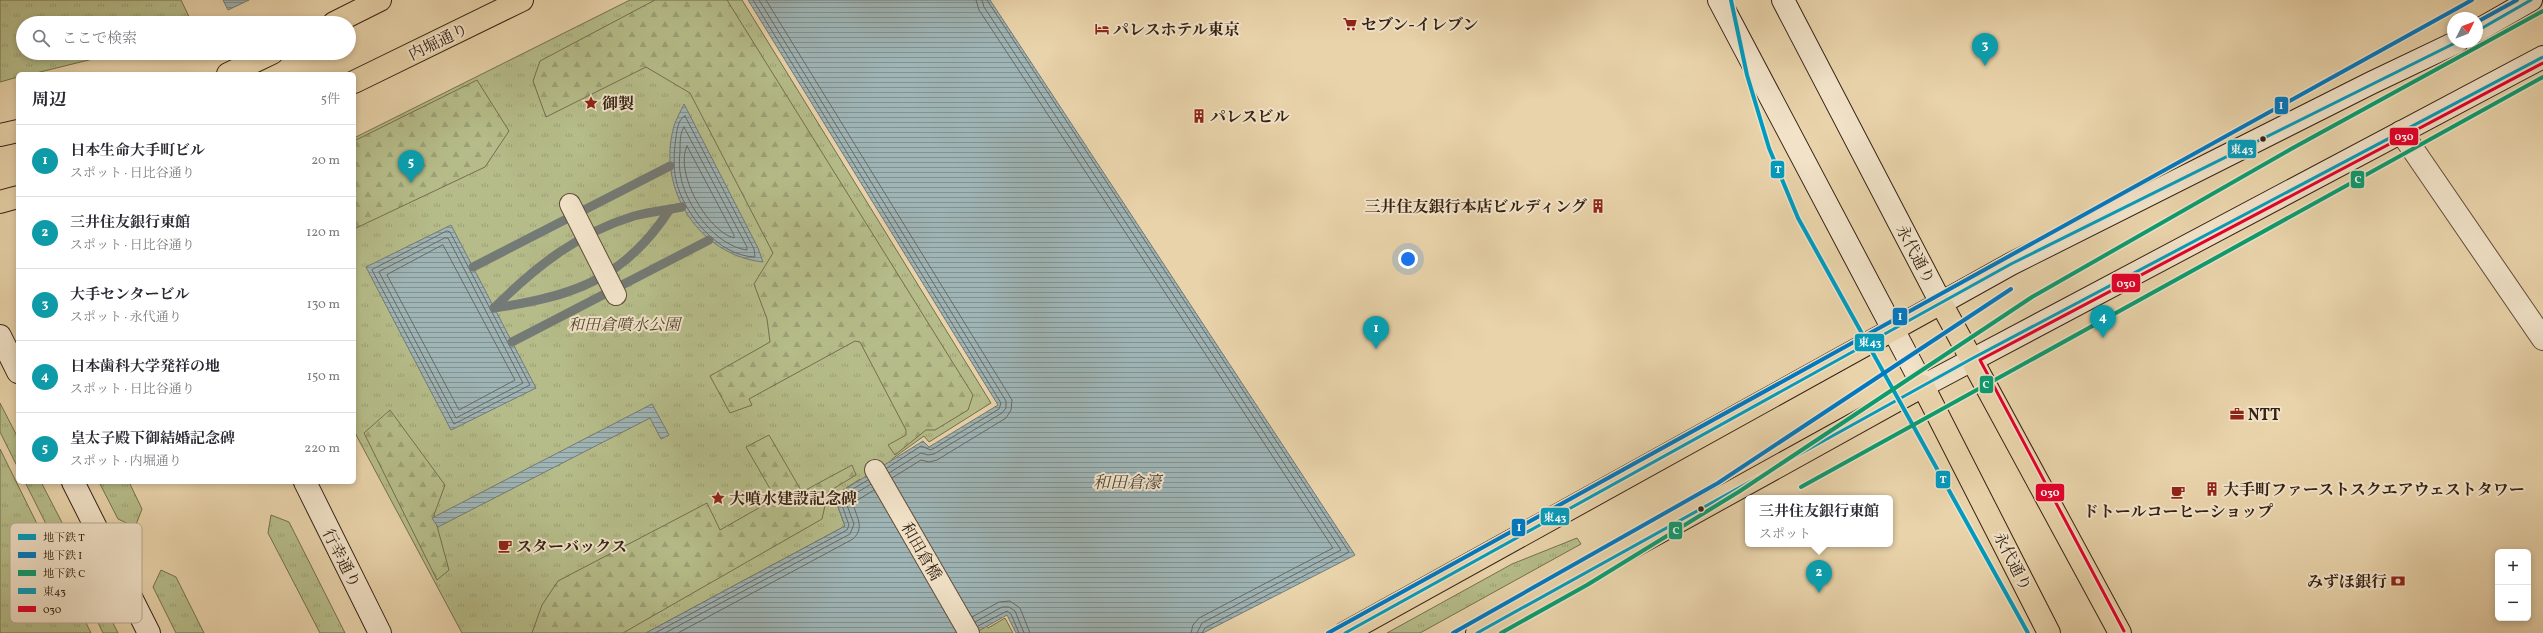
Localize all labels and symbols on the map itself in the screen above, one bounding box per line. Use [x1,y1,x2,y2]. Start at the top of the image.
north arrow [2447,12,2483,48]
place label: セブン-イレブン [1361,15,1478,37]
supermarket icon: セブン-イレブン [1342,16,1358,32]
street label: 内堀通り [405,19,472,67]
place label: パレスホテル東京 [1113,20,1240,42]
hotel icon: パレスホテル東京 [1094,21,1110,37]
pin: 3 [1972,33,1998,66]
place label: 御製 [602,94,634,116]
place icon: 御製 [583,95,599,111]
line badge: I [2274,96,2289,115]
text: I [2279,99,2283,114]
place label: パレスビル [1210,107,1290,129]
building icon: パレスビル [1191,108,1207,124]
line badge: 030 [2389,127,2419,146]
text: 030 [2395,130,2414,145]
unlabelled marker [2258,134,2268,144]
line badge: 東43 [2227,139,2257,159]
text: 東43 [2231,143,2254,158]
pin: 5 [398,150,424,183]
line badge: T [1770,160,1785,179]
text: T [1774,163,1782,178]
line badge: C [2350,170,2365,189]
text: C [2354,173,2362,188]
place label: 三井住友銀行本店ビルディング [1365,197,1587,219]
building icon: 三井住友銀行本店ビルディング [1590,198,1606,214]
street label: 永代通り [1889,222,1939,288]
your location [1398,249,1418,269]
line badge: 030 [2111,273,2141,293]
text: 030 [2117,277,2136,292]
pin: 4 [2090,305,2116,338]
line badge: I [1892,307,1908,326]
text: I [1898,310,1902,325]
park label: 和田倉噴水公園 [568,315,683,337]
pin: 1 [1363,316,1389,349]
line badge: 東43 [1854,333,1885,352]
text: 東43 [1859,336,1882,351]
line badge: C [1979,375,1994,394]
text: C [1982,378,1990,393]
place label: NTT [2248,405,2281,427]
office icon: NTT [2229,406,2245,422]
line badge: T [1935,470,1951,489]
water label: 和田倉濠 [1093,472,1164,495]
text: T [1939,473,1947,488]
place label: 大手町ファーストスクエアウェストタワー [2223,480,2525,502]
building icon: 大手町ファーストスクエアウェストタワー [2204,481,2220,497]
line badge: 030 [2035,483,2065,502]
cafe icon: ドトールコーヒーショップ [2170,484,2186,500]
text: 030 [2041,486,2060,501]
place label: 大噴水建設記念碑 [729,489,857,511]
place icon: 大噴水建設記念碑 [710,490,726,506]
place label: ドトールコーヒーショップ [2083,502,2273,524]
unlabelled marker [1696,504,1706,514]
line badge: 東43 [1540,507,1570,526]
text: 東43 [1544,511,1567,526]
line badge: I [1511,518,1526,537]
street label: 和田倉橋 [895,519,946,585]
text: I [1517,521,1521,536]
line badge: C [1668,521,1683,540]
legend [10,523,142,623]
text: C [1672,524,1680,539]
street label: 行幸通り [316,525,365,592]
street label: 永代通り [1987,528,2036,595]
text: 地下鉄 T [43,531,85,546]
place label: スターバックス [516,537,627,559]
cafe icon: スターバックス [497,538,513,554]
text: 地下鉄 I [43,549,82,564]
pin: 2 [1806,560,1832,593]
text: 地下鉄 C [43,567,85,582]
place label: みずほ銀行 [2307,572,2387,594]
bank icon: みずほ銀行 [2390,573,2406,589]
text: 東43 [43,585,66,600]
text: 030 [43,603,62,618]

